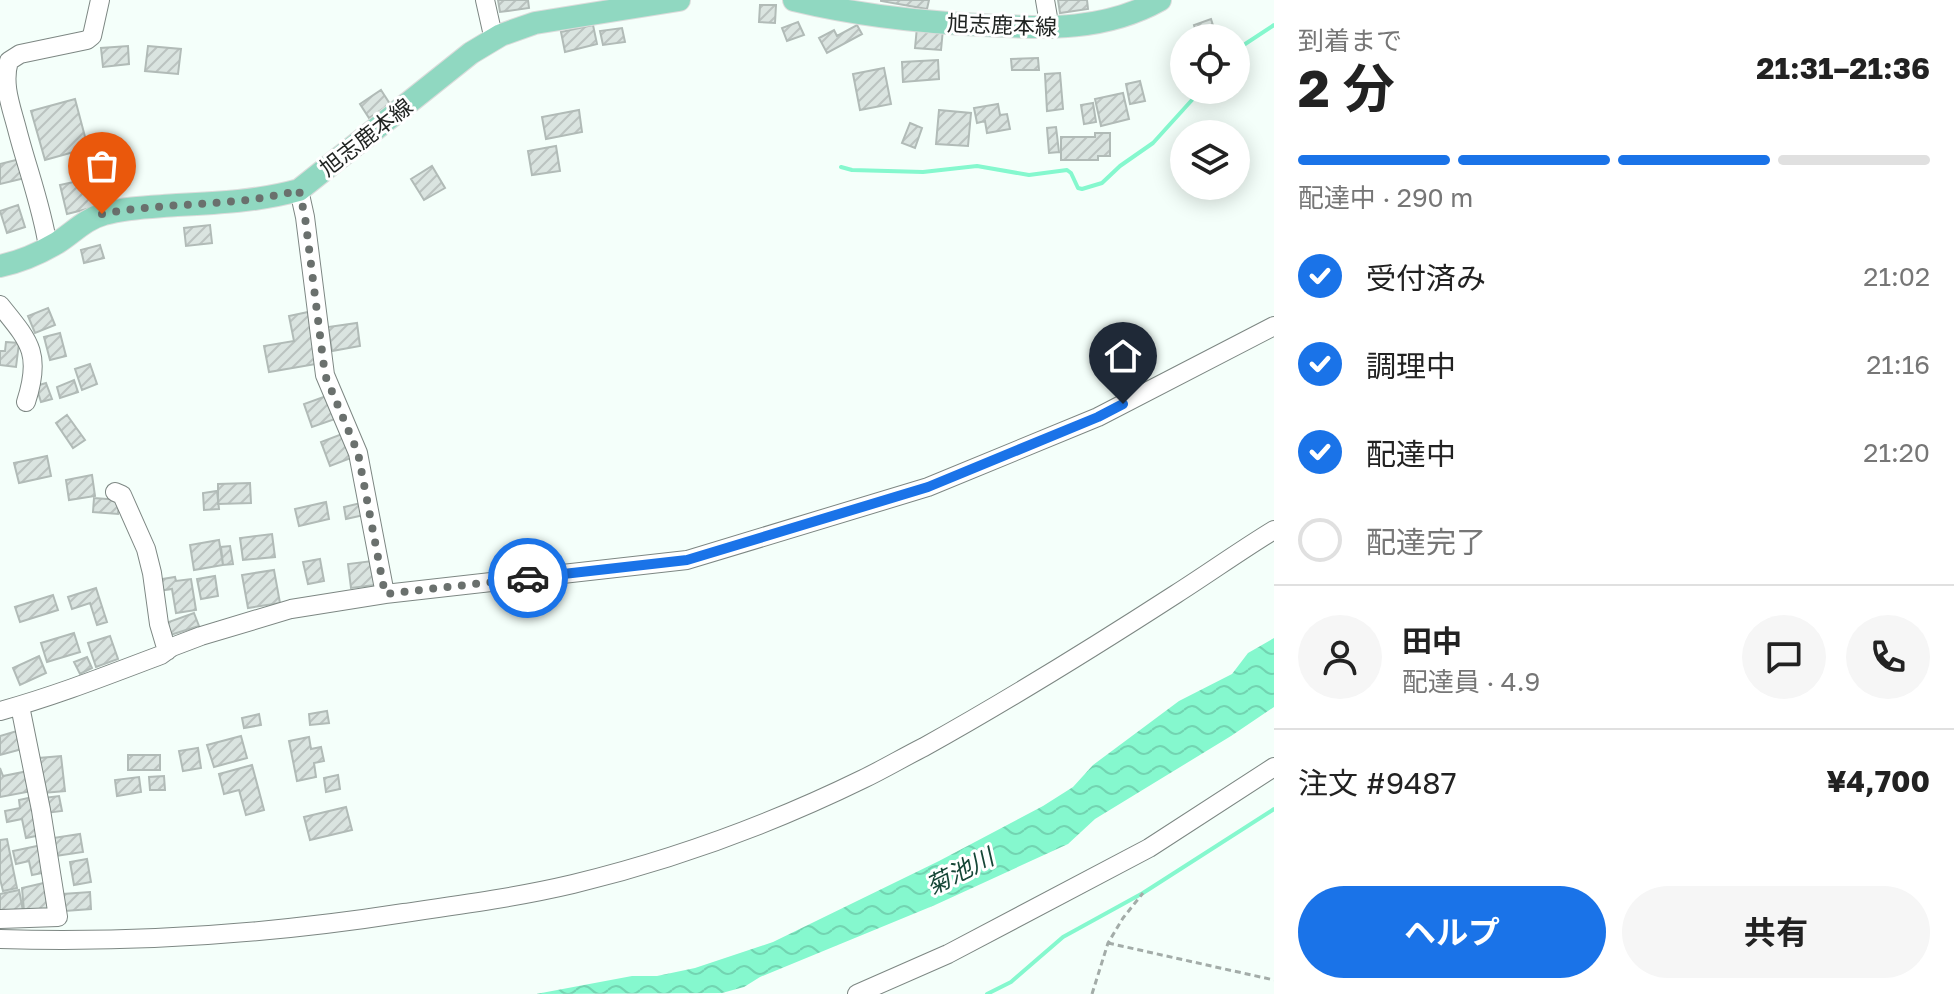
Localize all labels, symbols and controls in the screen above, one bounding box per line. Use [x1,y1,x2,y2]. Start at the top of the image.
street label: 旭志鹿本線 [947,9,1057,40]
map controls [1170,24,1250,200]
button: locate [1170,24,1250,104]
text: 到着まで [1298,25,1402,56]
text: 21:31–21:36 [1756,50,1930,86]
text: 2 分 [1298,56,1395,118]
street label: 旭志鹿本線 [314,92,417,181]
button: layers [1170,120,1250,200]
pin [68,132,136,214]
icon: bag [80,144,124,188]
text: 配達中 · 290 m [1298,182,1473,213]
icon: check [1298,254,1342,298]
text: 受付済み [1366,260,1486,296]
text: 21:02 [1863,261,1930,292]
pin [1089,322,1157,404]
icon: home [1101,334,1145,378]
icon: check [1298,342,1342,386]
text: 調理中 [1366,348,1456,384]
text: 21:16 [1866,349,1930,380]
icon: check [1298,430,1342,474]
text: 配達中 [1366,436,1456,472]
text: 21:20 [1863,437,1930,468]
text: 配達完了 [1366,524,1486,560]
courier [488,538,568,618]
icon: car [506,556,550,600]
button: person [1298,615,1382,699]
button: chat [1742,615,1826,699]
button: phone [1846,615,1930,699]
text: 田中 [1402,623,1462,659]
text: 配達員 · 4.9 [1402,666,1540,697]
text: ¥4,700 [1827,763,1930,799]
text: 注文 #9487 [1298,765,1457,801]
water label: 菊池川 [921,840,1001,900]
button: ヘルプ [1298,886,1606,978]
button: 共有 [1622,886,1930,978]

